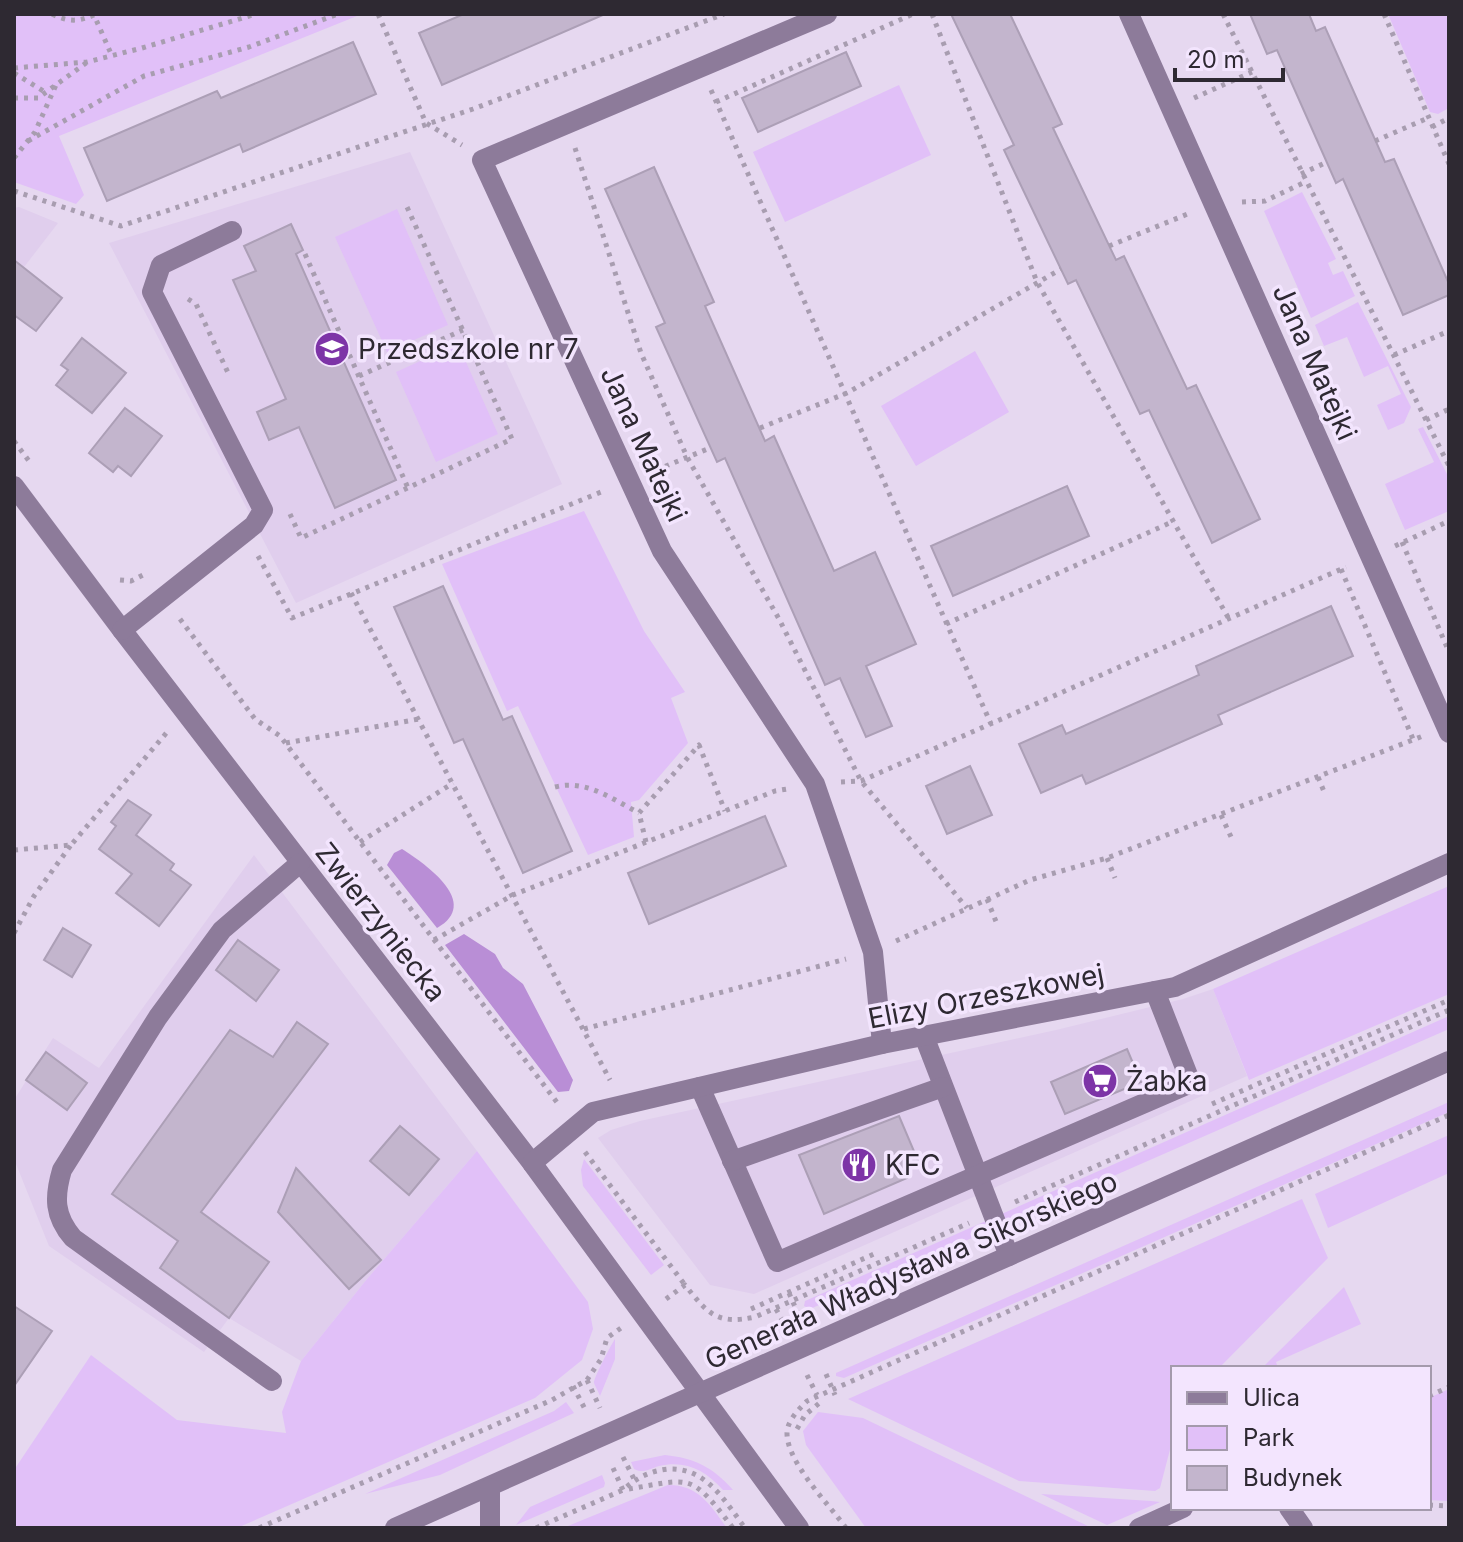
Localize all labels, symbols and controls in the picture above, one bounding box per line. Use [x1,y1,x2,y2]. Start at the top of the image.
scale bar [1175,32,1283,82]
text: 20 m [1187,45,1245,74]
street label: Jana Matejki [1266,279,1364,445]
school or university icon: Przedszkole nr 7 [313,330,351,368]
place label: Przedszkole nr 7 [358,332,579,366]
street label: Jana Matejki [593,361,695,527]
street label: Zwierzyniecka [308,836,454,1008]
street label: Elizy Orzeszkowej [865,956,1107,1036]
supermarket icon: Żabka [1081,1062,1119,1100]
place label: Żabka [1126,1064,1208,1098]
restaurant icon: KFC [840,1146,878,1184]
place label: KFC [885,1148,941,1182]
street label: Generała Władysława Sikorskiego [700,1163,1122,1377]
legend [1171,1366,1431,1510]
text: Ulica [1243,1383,1300,1412]
text: Park [1243,1423,1294,1452]
text: Budynek [1243,1463,1343,1492]

